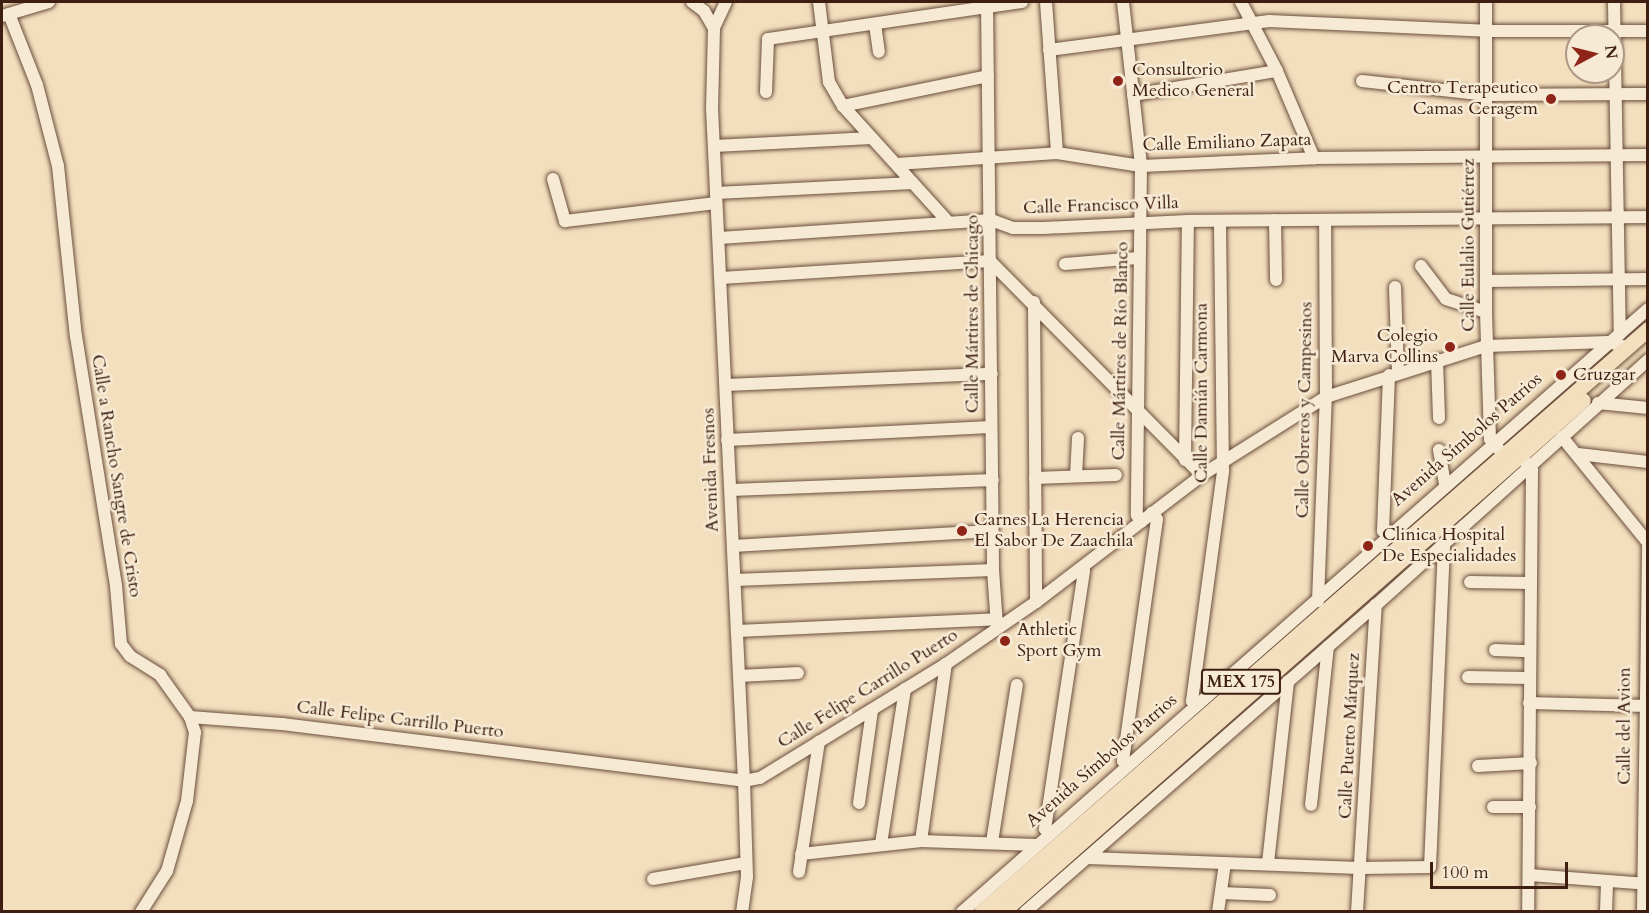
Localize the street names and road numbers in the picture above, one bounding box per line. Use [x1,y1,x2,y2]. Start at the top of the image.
street label: Calle Emiliano Zapata [1142,129,1312,157]
street label: Calle Eulalio Gutiérrez [1458,158,1480,332]
street label: Calle Francisco Villa [1023,192,1179,220]
street label: Calle Mártires de Chicago [962,215,984,413]
street label: Calle Mártires de Río Blanco [1108,241,1134,461]
street label: Calle Obreros y Campesinos [1292,301,1318,519]
street label: Calle Damián Carmona [1191,303,1213,483]
street label: Calle a Rancho Sangre de Cristo [86,353,146,599]
street label: Avenida Símbolos Patrios [1387,369,1547,511]
street label: Avenida Fresnos [698,407,724,533]
street label: Calle Felipe Carrillo Puerto [774,625,962,753]
street label: Calle Puerto Márquez [1335,652,1365,820]
street label: Calle del Avion [1614,667,1636,785]
road number: MEX 175 [1200,669,1282,695]
street label: Avenida Símbolos Patrios [1022,690,1182,832]
street label: Calle Felipe Carrillo Puerto [295,697,505,743]

